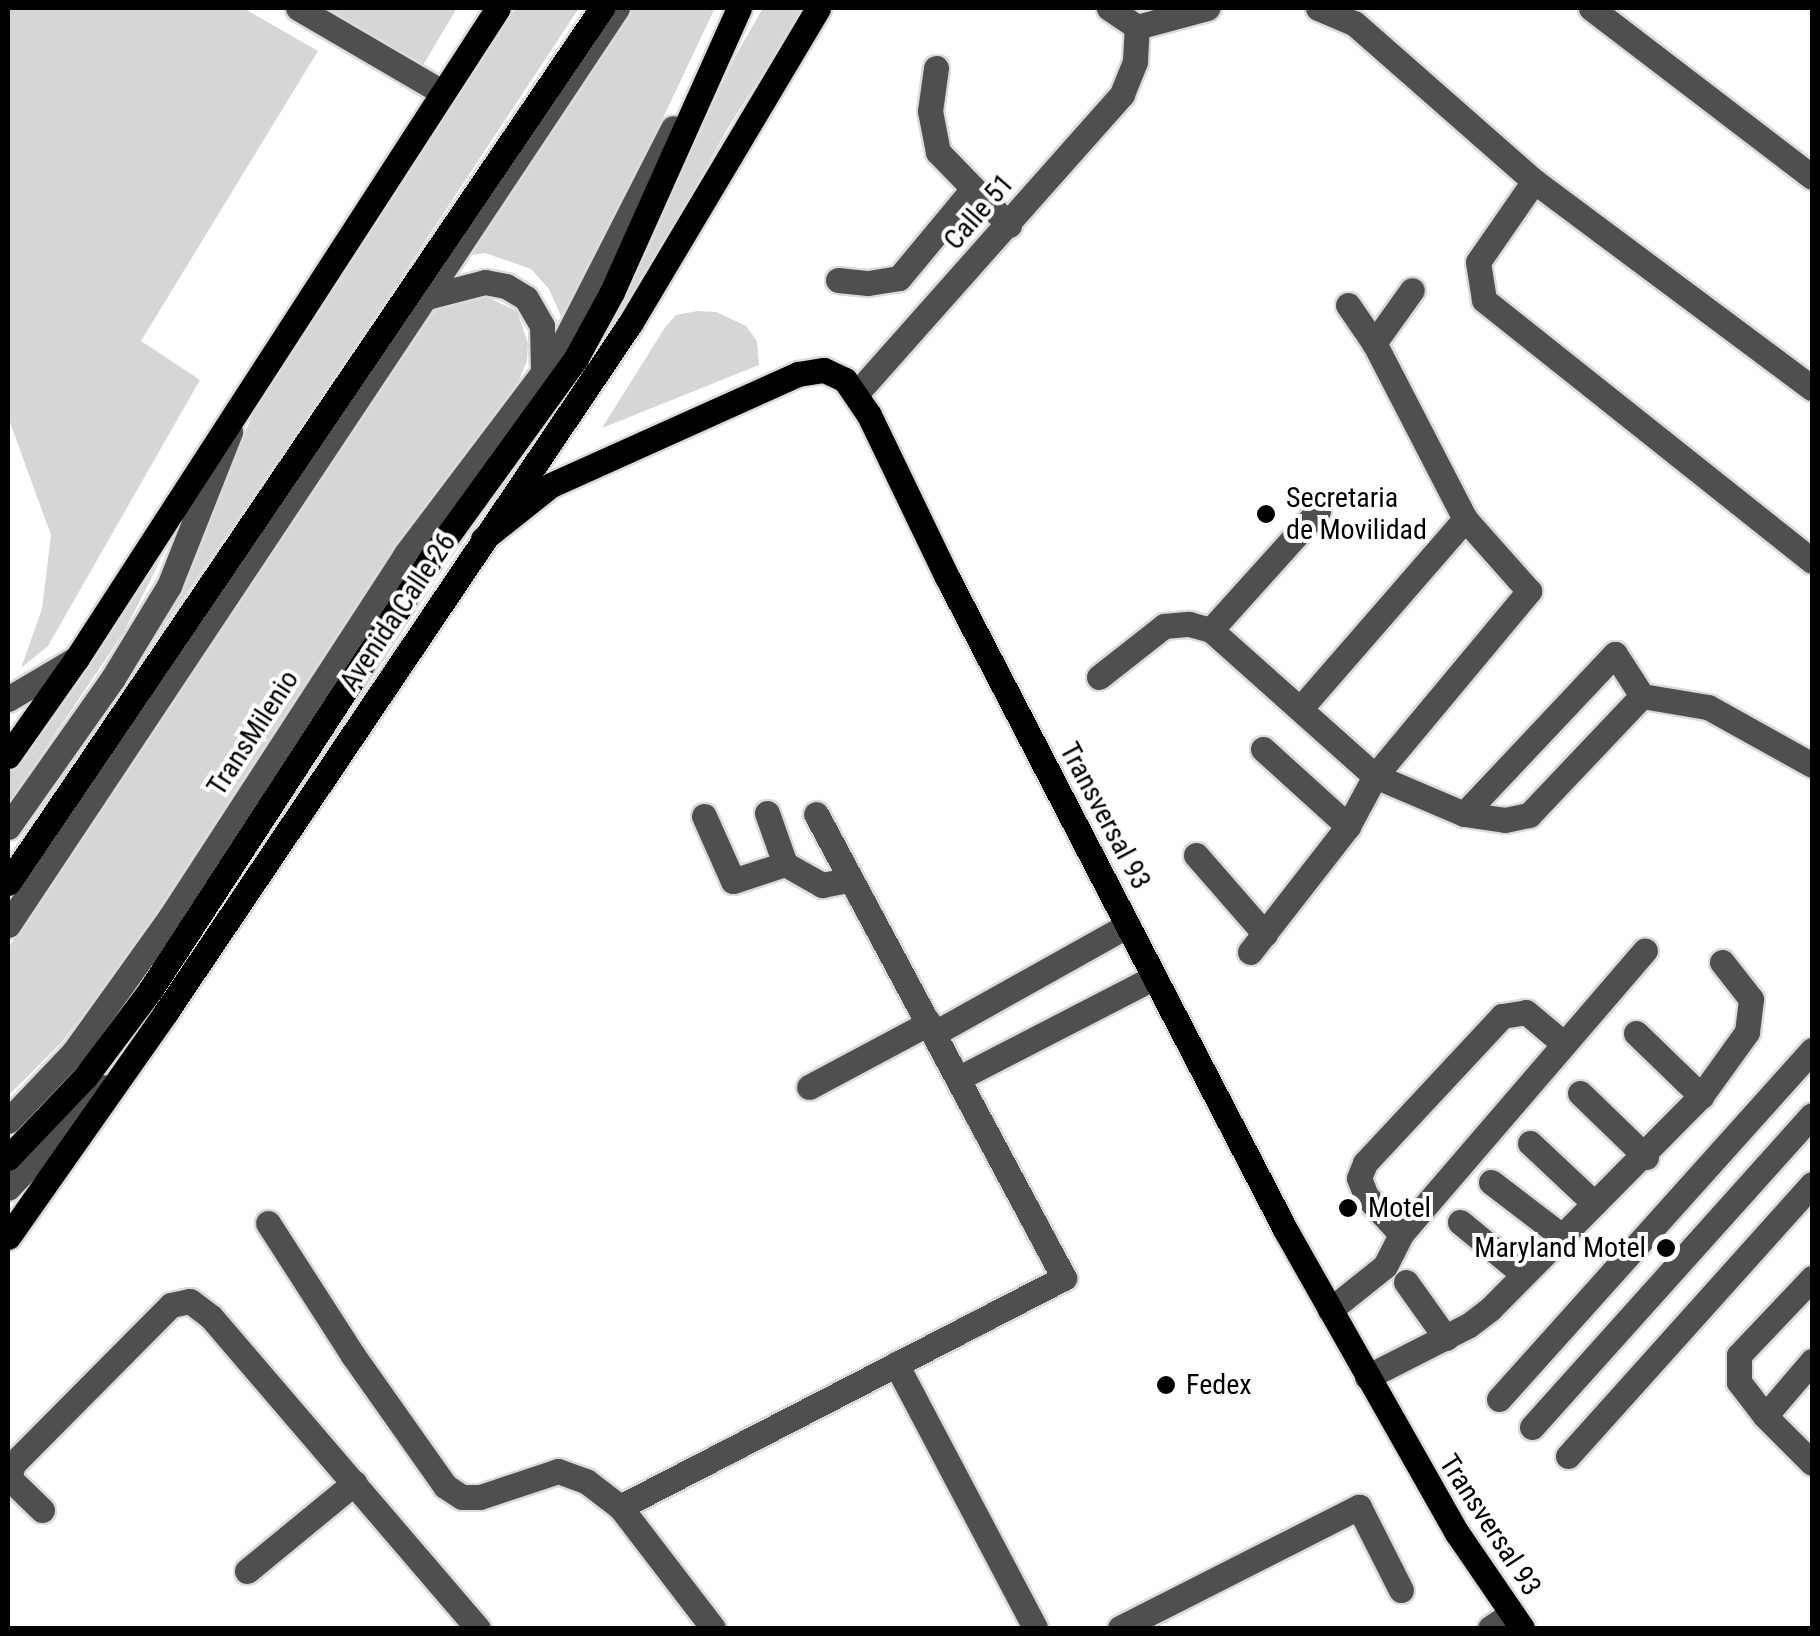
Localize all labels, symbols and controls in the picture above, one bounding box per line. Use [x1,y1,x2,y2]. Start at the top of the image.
street label: Calle 51 [937,167,1021,257]
place label: Secretaria de Movilidad [1286,481,1427,547]
marker: Secretaria de Movilidad [1255,503,1277,525]
street label: Avenida Calle 26 [333,527,463,697]
street label: TransMilenio [200,664,306,802]
street label: Transversal 93 [1052,737,1158,895]
place label: Motel [1368,1191,1431,1225]
marker: Motel [1337,1197,1359,1219]
place label: Maryland Motel [1474,1231,1646,1265]
marker: Maryland Motel [1655,1237,1677,1259]
place label: Fedex [1186,1368,1252,1402]
marker: Fedex [1155,1374,1177,1396]
street label: Transversal 93 [1432,1448,1548,1602]

